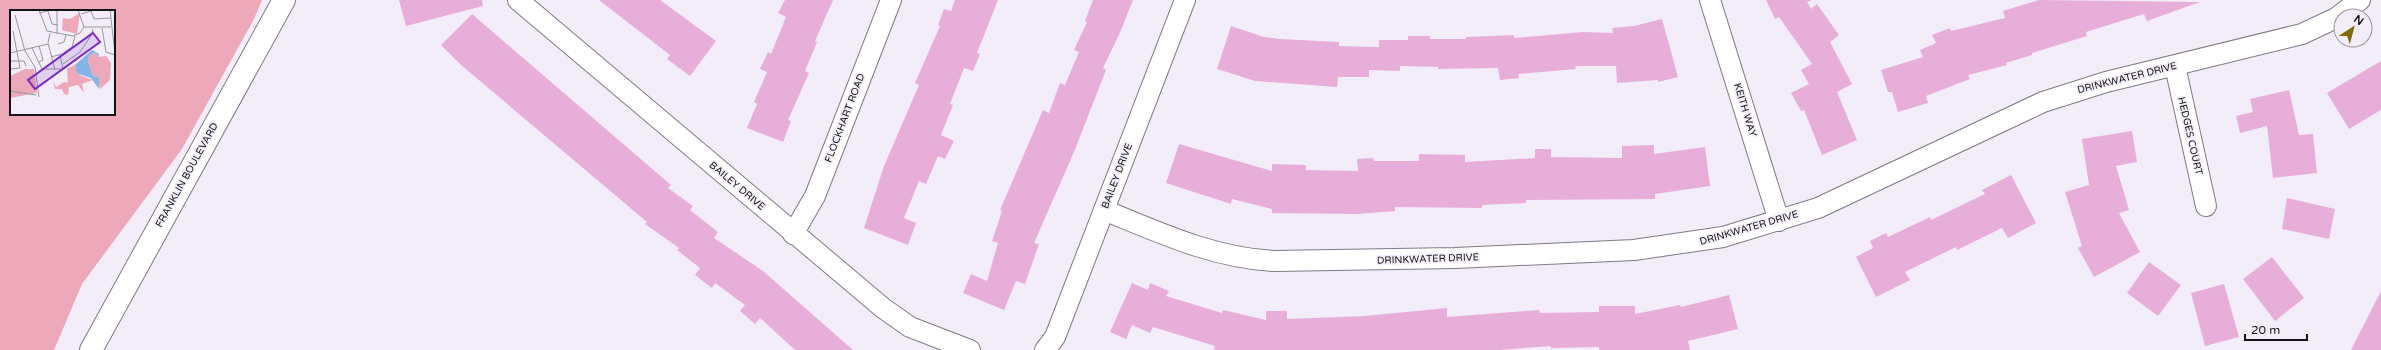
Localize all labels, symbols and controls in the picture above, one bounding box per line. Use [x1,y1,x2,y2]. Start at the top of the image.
north arrow [2333,8,2373,48]
inset map [10,10,115,115]
text: N [2351,12,2366,28]
street label: DRINKWATER DRIVE [2076,60,2178,96]
street label: FLOCKHART ROAD [822,72,868,164]
street label: KEITH WAY [1731,82,1759,139]
street label: HEDGES COURT [2175,96,2205,176]
street label: FRANKLIN BOULEVARD [153,120,221,230]
street label: BAILEY DRIVE [1099,142,1135,210]
street label: BAILEY DRIVE [707,159,767,213]
street label: DRINKWATER DRIVE [1698,208,1800,248]
street label: DRINKWATER DRIVE [1377,251,1479,267]
scale bar [2245,316,2307,342]
text: 20 m [2251,323,2280,337]

